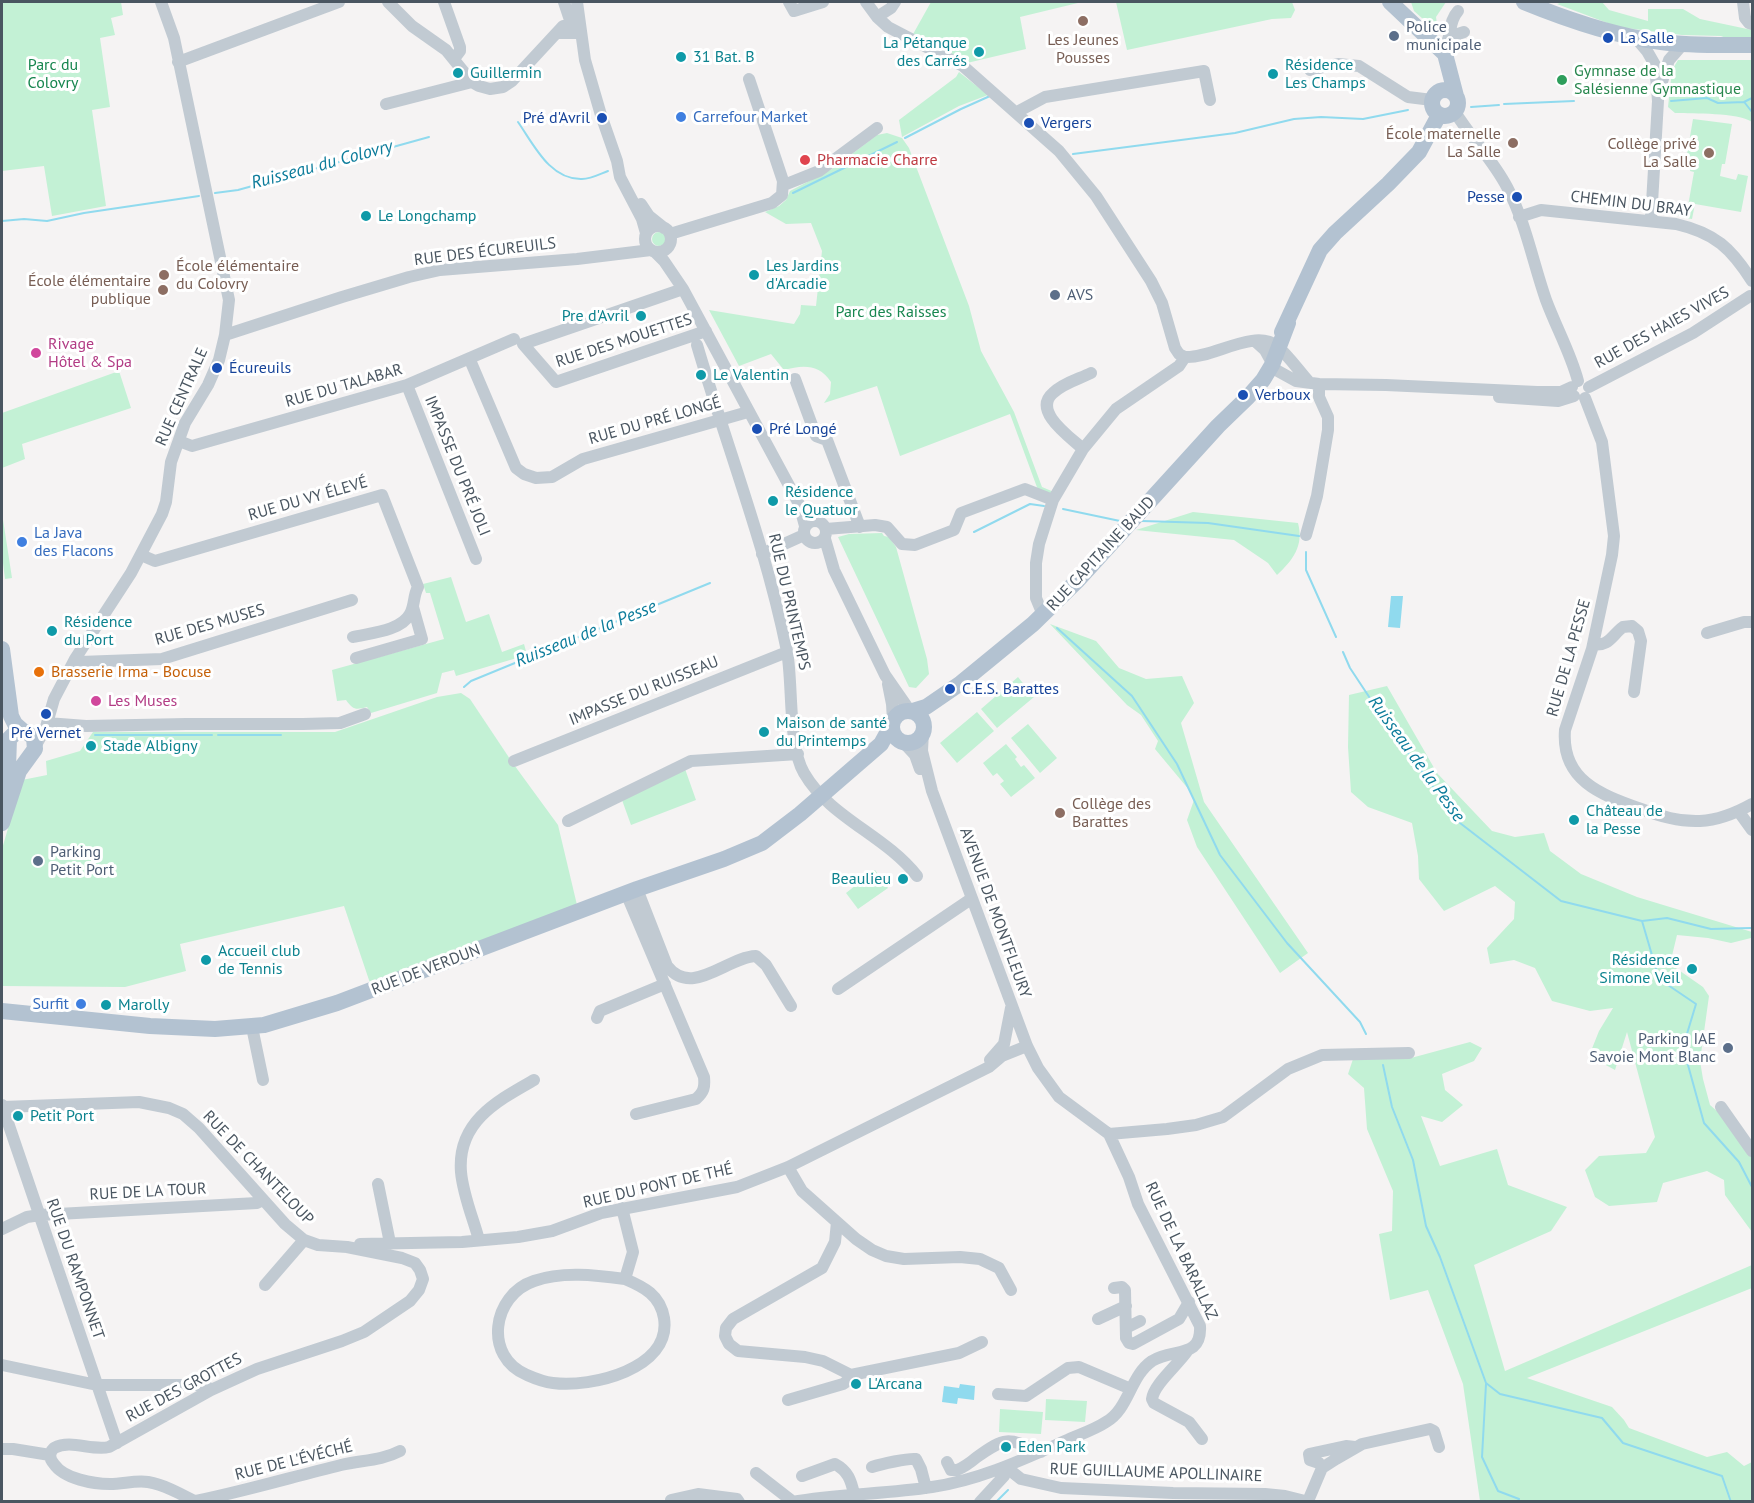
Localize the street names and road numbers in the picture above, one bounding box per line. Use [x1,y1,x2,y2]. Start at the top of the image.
street label: CHEMIN DU BRAY [1569,187,1693,221]
street label: RUE DES ÉCUREUILS [413,234,557,270]
street label: RUE DES HAIES VIVES [1591,283,1733,373]
street label: RUE DES MOUETTES [553,310,695,372]
street label: RUE CENTRALE [152,345,212,449]
street label: RUE DU TALABAR [283,360,405,412]
street label: IMPASSE DU PRÉ JOLI [420,393,494,539]
street label: RUE DU PRÉ LONGÉ [587,393,723,449]
street label: RUE DU VY ÉLEVÉ [246,473,370,525]
street label: RUE CAPITAINE BAUD [1043,493,1159,615]
street label: RUE DU PRINTEMPS [764,532,814,672]
street label: RUE DE LA PESSE [1543,597,1595,719]
street label: RUE DES MUSES [153,600,267,650]
street label: IMPASSE DU RUISSEAU [566,652,722,730]
street label: AVENUE DE MONTFLEURY [955,825,1035,1001]
street label: RUE DE VERDUN [369,940,483,1000]
street label: RUE DE CHANTELOUP [199,1107,317,1229]
street label: RUE DU PONT DE THÉ [581,1159,735,1213]
street label: RUE DE LA TOUR [89,1179,207,1205]
street label: RUE DE LA BARALLAZ [1141,1179,1221,1323]
street label: RUE DU RAMPONNET [42,1196,108,1342]
street label: RUE DES GROTTES [123,1349,245,1427]
street label: RUE DE L'ÉVÉCHÉ [233,1437,355,1485]
street label: RUE GUILLAUME APOLLINAIRE [1049,1460,1263,1486]

